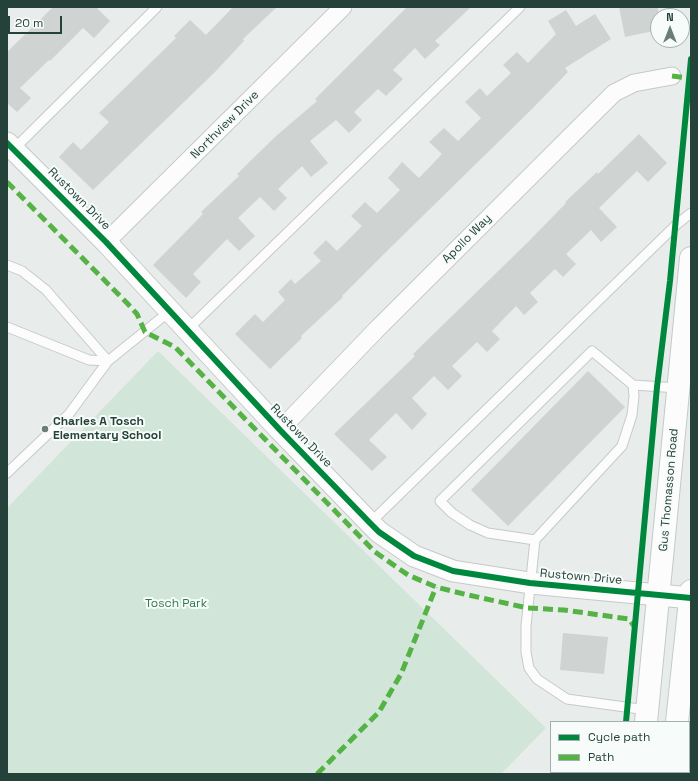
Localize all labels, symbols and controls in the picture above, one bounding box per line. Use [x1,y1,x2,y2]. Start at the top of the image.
scale bar [10,8,64,34]
north arrow [650,8,690,48]
text: N [666,10,674,24]
text: 20 m [15,15,43,31]
street label: Northview Drive [188,88,262,162]
street label: Rustown Drive [45,165,113,233]
street label: Apollo Way [439,211,495,267]
street label: Rustown Drive [267,401,335,471]
place label: Charles A Tosch Elementary School [53,415,161,443]
marker: Charles A Tosch Elementary School [40,424,50,434]
street label: Gus Thomasson Road [656,428,682,552]
street label: Rustown Drive [539,566,623,588]
park label: Tosch Park [145,597,207,611]
legend [550,721,690,773]
text: Cycle path [588,729,650,745]
text: Path [588,749,614,765]

